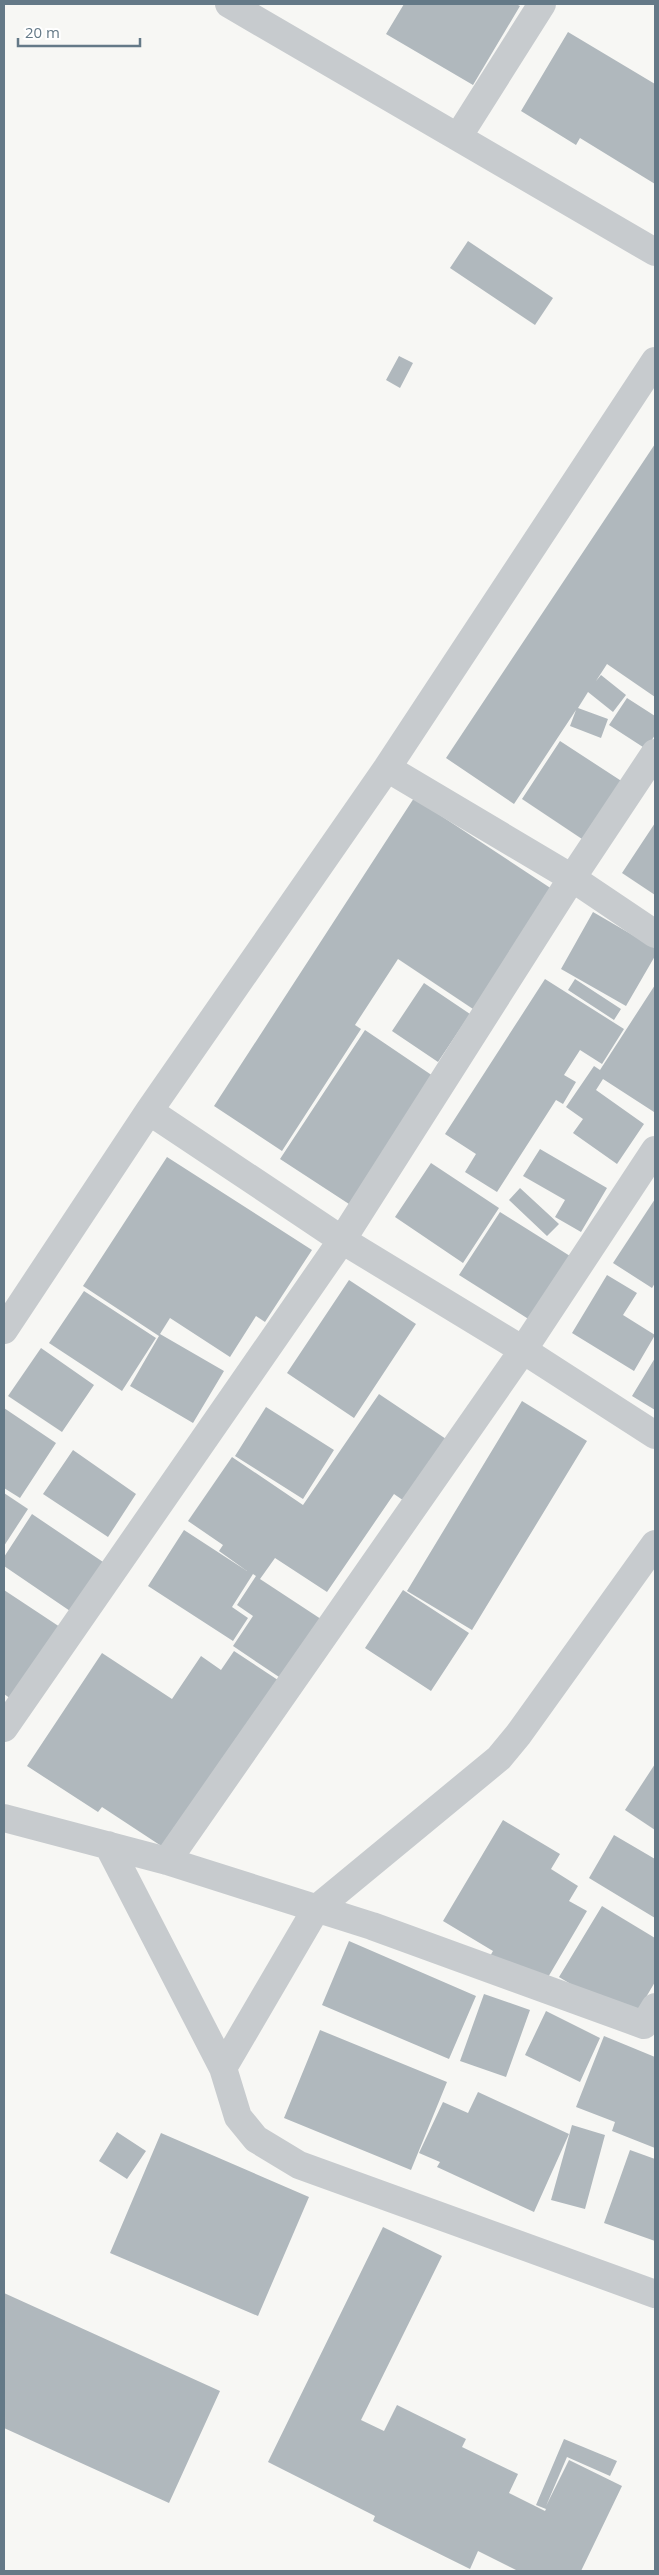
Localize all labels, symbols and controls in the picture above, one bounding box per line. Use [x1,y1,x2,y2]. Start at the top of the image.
scale bar [18,15,140,47]
text: 20 m [25,22,60,42]

